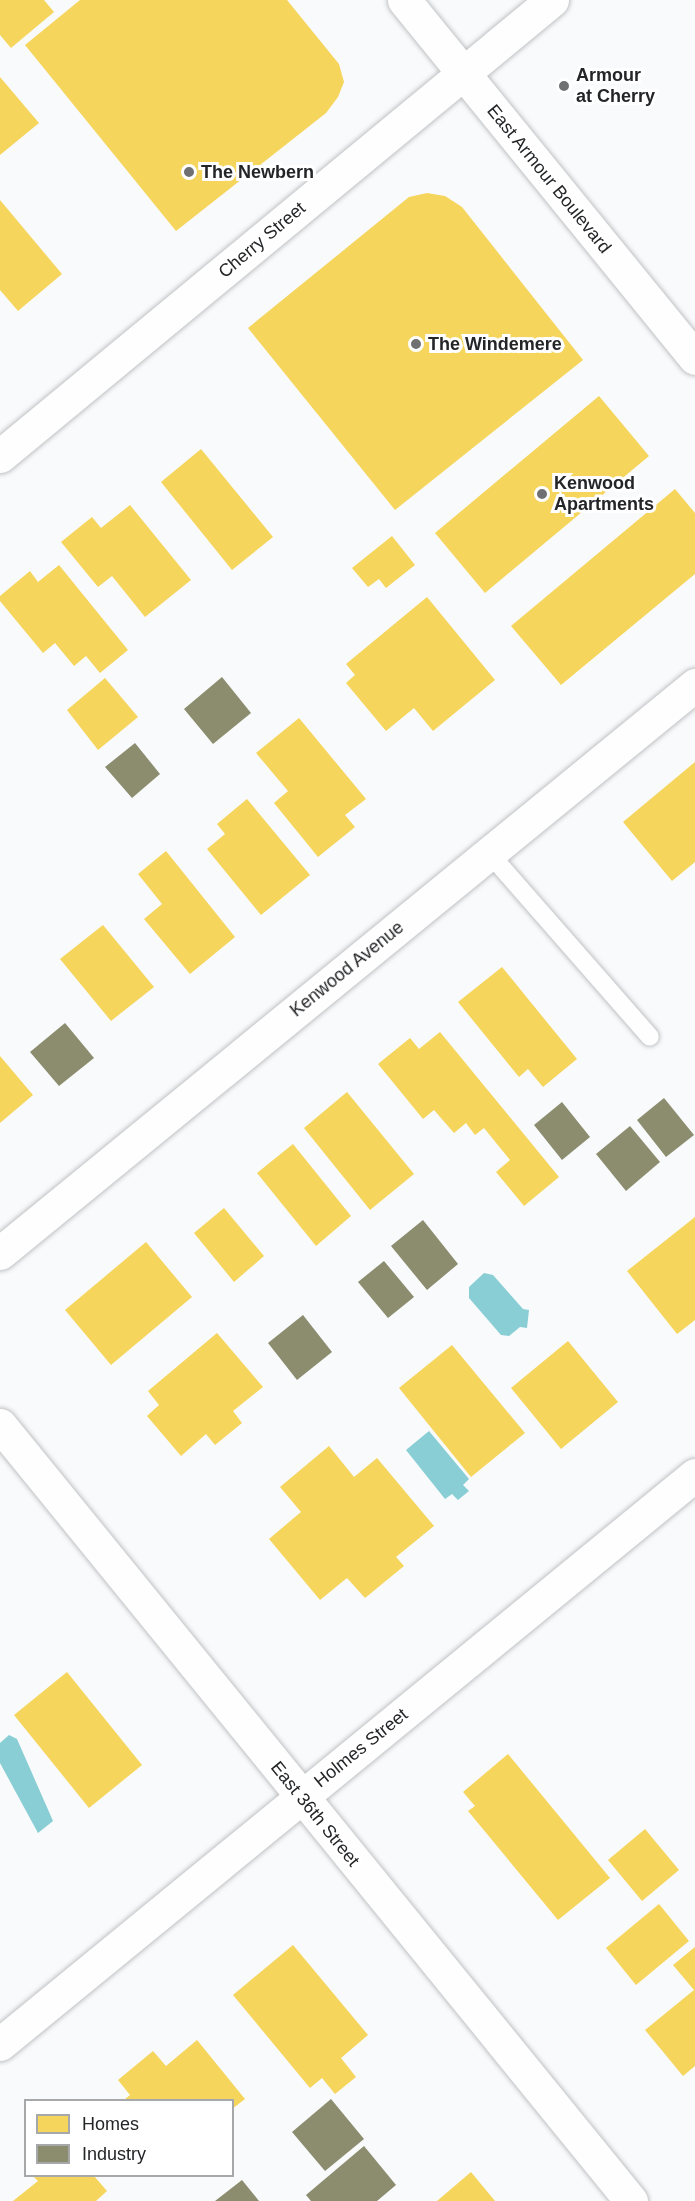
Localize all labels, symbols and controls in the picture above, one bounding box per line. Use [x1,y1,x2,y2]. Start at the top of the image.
place label: Armour at Cherry [576,65,655,107]
marker: Armour at Cherry [557,79,571,93]
street label: East Armour Boulevard [482,100,616,258]
place label: The Newbern [201,161,314,183]
marker: The Newbern [182,165,196,179]
street label: Cherry Street [214,197,310,283]
place label: The Windemere [428,333,562,355]
marker: The Windemere [409,337,423,351]
place label: Kenwood Apartments [554,473,654,516]
marker: Kenwood Apartments [535,487,549,501]
street label: Kenwood Avenue [285,916,409,1022]
street label: Holmes Street [310,1704,412,1792]
street label: East 36th Street [266,1757,364,1871]
legend [24,2099,234,2177]
text: Homes [82,2114,139,2134]
text: Industry [82,2144,146,2164]

